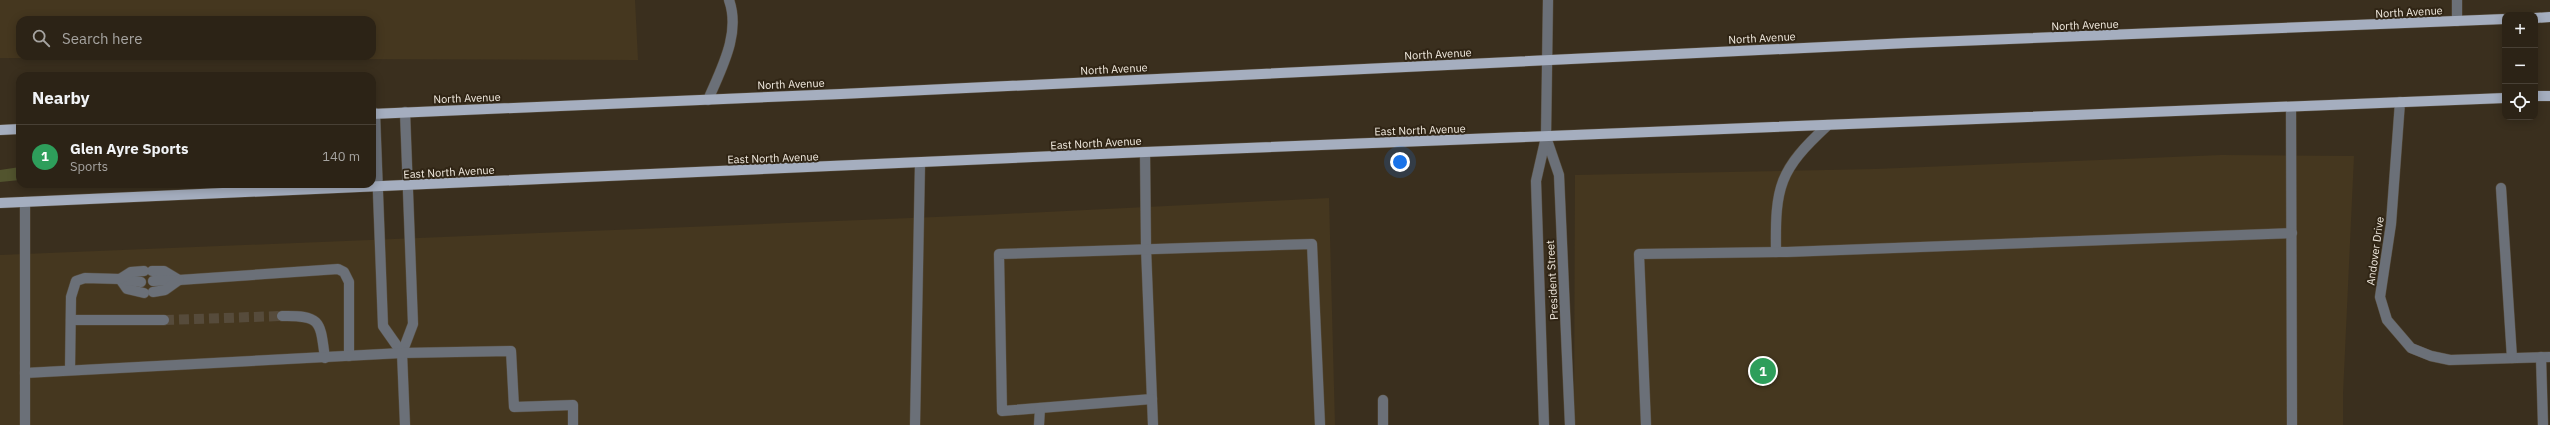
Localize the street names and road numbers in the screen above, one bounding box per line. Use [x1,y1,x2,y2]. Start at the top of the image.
street label: North Avenue [2375,3,2443,21]
street label: North Avenue [2051,17,2119,33]
street label: North Avenue [1728,29,1796,47]
street label: North Avenue [1404,45,1472,63]
street label: North Avenue [1080,60,1148,78]
street label: North Avenue [757,76,825,92]
street label: North Avenue [433,90,501,106]
street label: East North Avenue [1374,121,1466,139]
street label: East North Avenue [1050,134,1142,152]
street label: East North Avenue [727,149,819,167]
street label: East North Avenue [403,163,495,181]
street label: Andover Drive [2363,216,2387,286]
street label: President Street [1543,240,1561,320]

